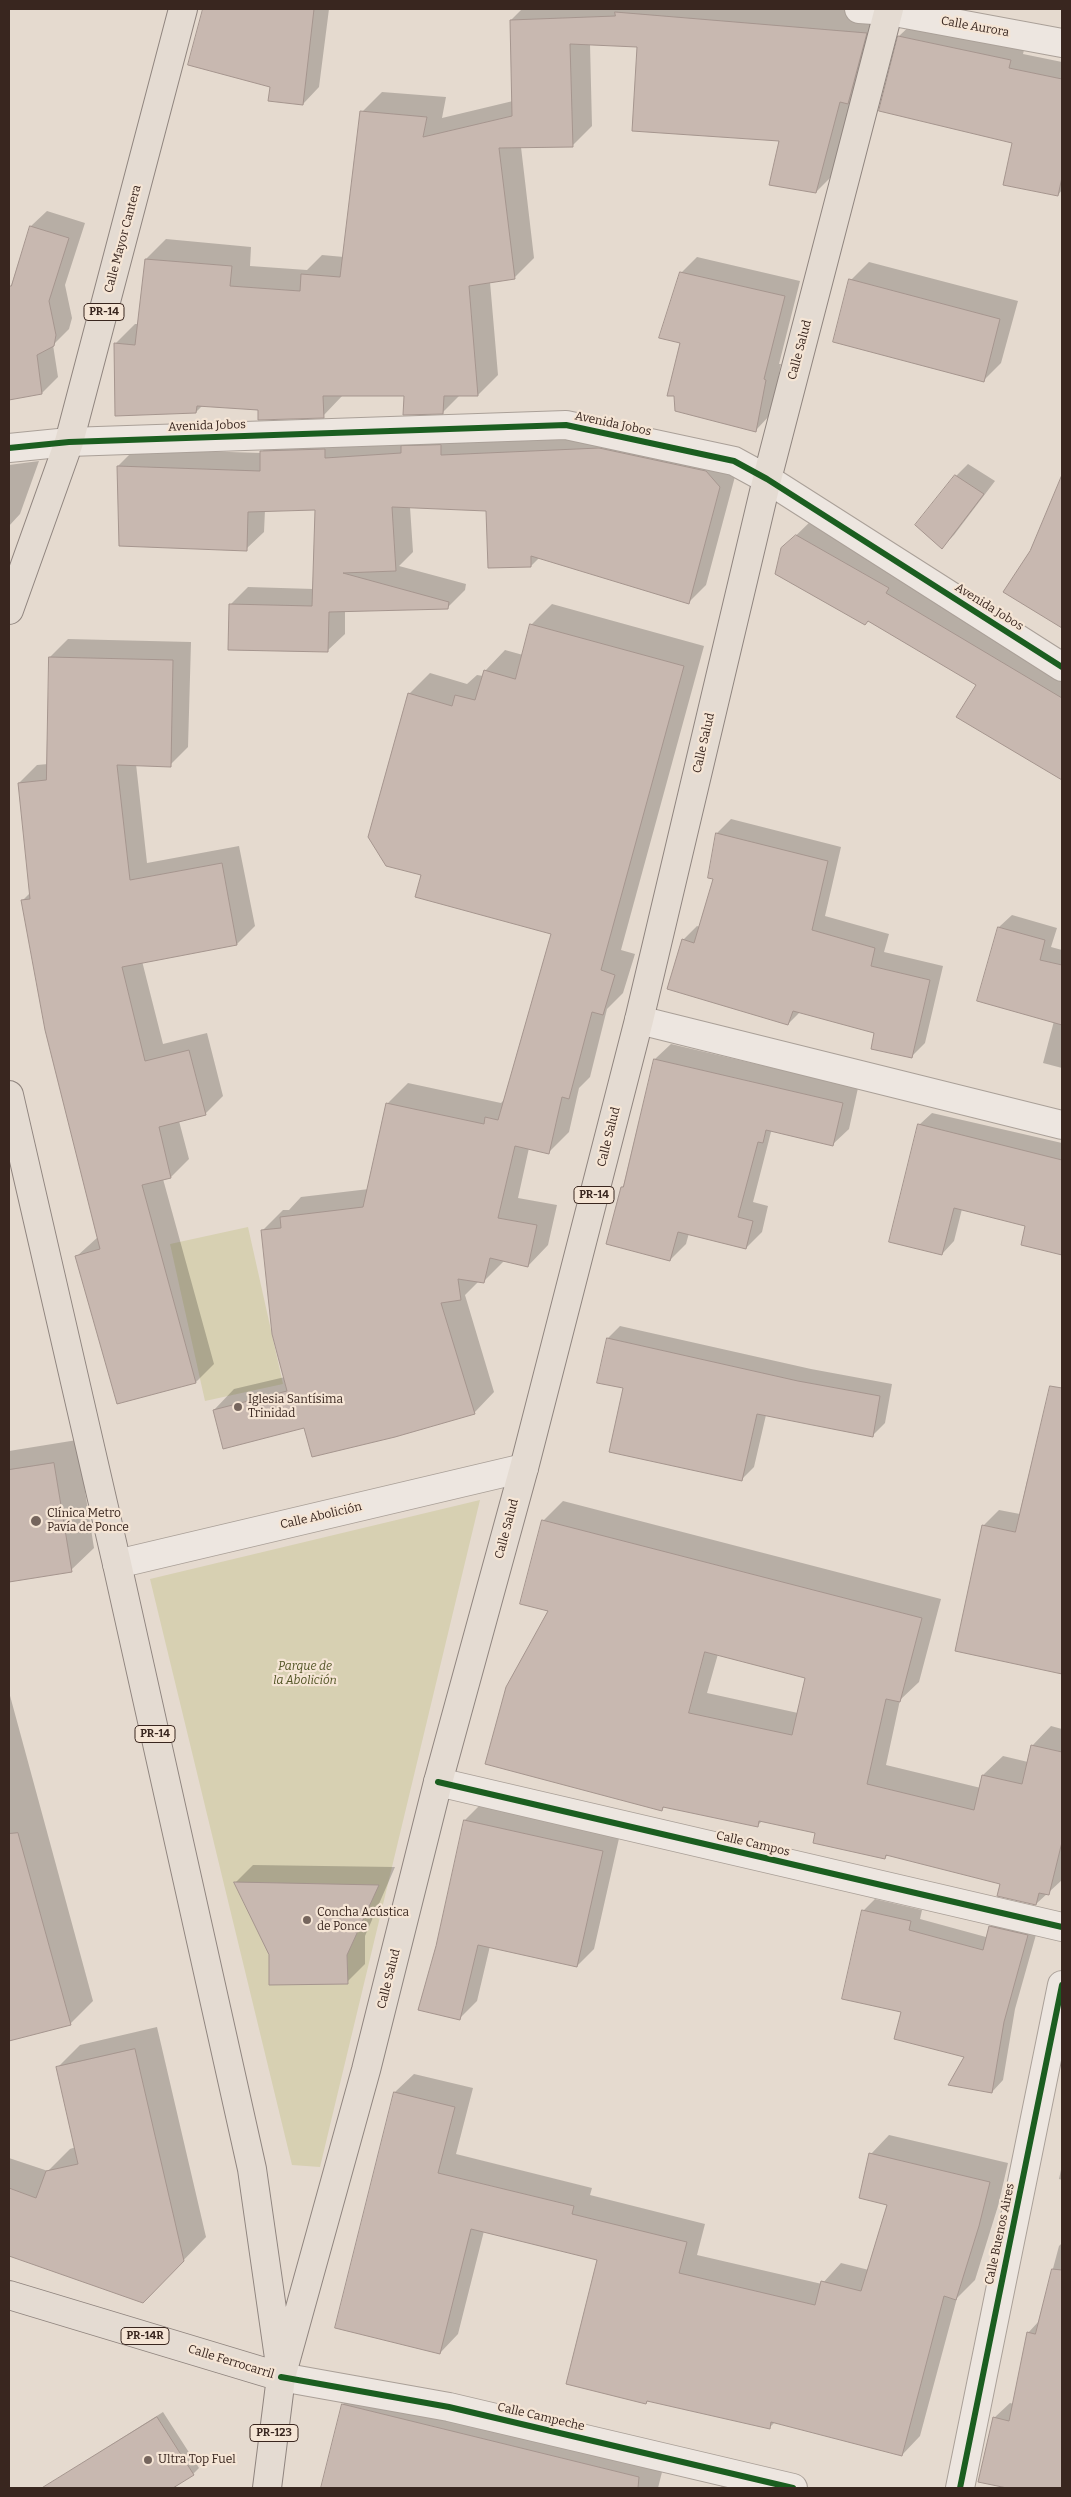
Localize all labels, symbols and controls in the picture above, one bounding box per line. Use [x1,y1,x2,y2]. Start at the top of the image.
street label: Calle Aurora [940,14,1010,40]
street label: Calle Mayor Cantera [102,183,144,295]
road number: PR-14 [84,304,124,320]
street label: Calle Salud [785,318,815,382]
street label: Avenida Jobos [573,409,653,439]
street label: Avenida Jobos [168,417,246,435]
street label: Avenida Jobos [952,580,1026,634]
street label: Calle Salud [690,711,718,775]
street label: Calle Salud [595,1105,623,1169]
road number: PR-14 [574,1186,614,1204]
place label: Iglesia Santísima Trinidad [248,1393,343,1421]
marker: Iglesia Santísima Trinidad [232,1401,244,1413]
street label: Calle Salud [492,1497,522,1561]
street label: Calle Abolición [279,1500,363,1532]
place label: Clínica Metro Pavía de Ponce [47,1507,129,1535]
marker: Clínica Metro Pavía de Ponce [29,1514,43,1528]
park label: Parque de la Abolición [273,1660,337,1688]
road number: PR-14 [135,1726,175,1742]
street label: Calle Campos [715,1829,791,1859]
place label: Concha Acústica de Ponce [317,1906,409,1934]
marker: Concha Acústica de Ponce [301,1914,313,1926]
street label: Calle Salud [375,1947,403,2011]
street label: Calle Buenos Aires [982,2182,1018,2286]
road number: PR-14R [121,2328,169,2344]
street label: Calle Ferrocarril [186,2342,276,2382]
street label: Calle Campeche [496,2400,586,2434]
road number: PR-123 [250,2424,298,2442]
place label: Ultra Top Fuel [158,2453,236,2467]
marker: Ultra Top Fuel [142,2454,154,2466]

